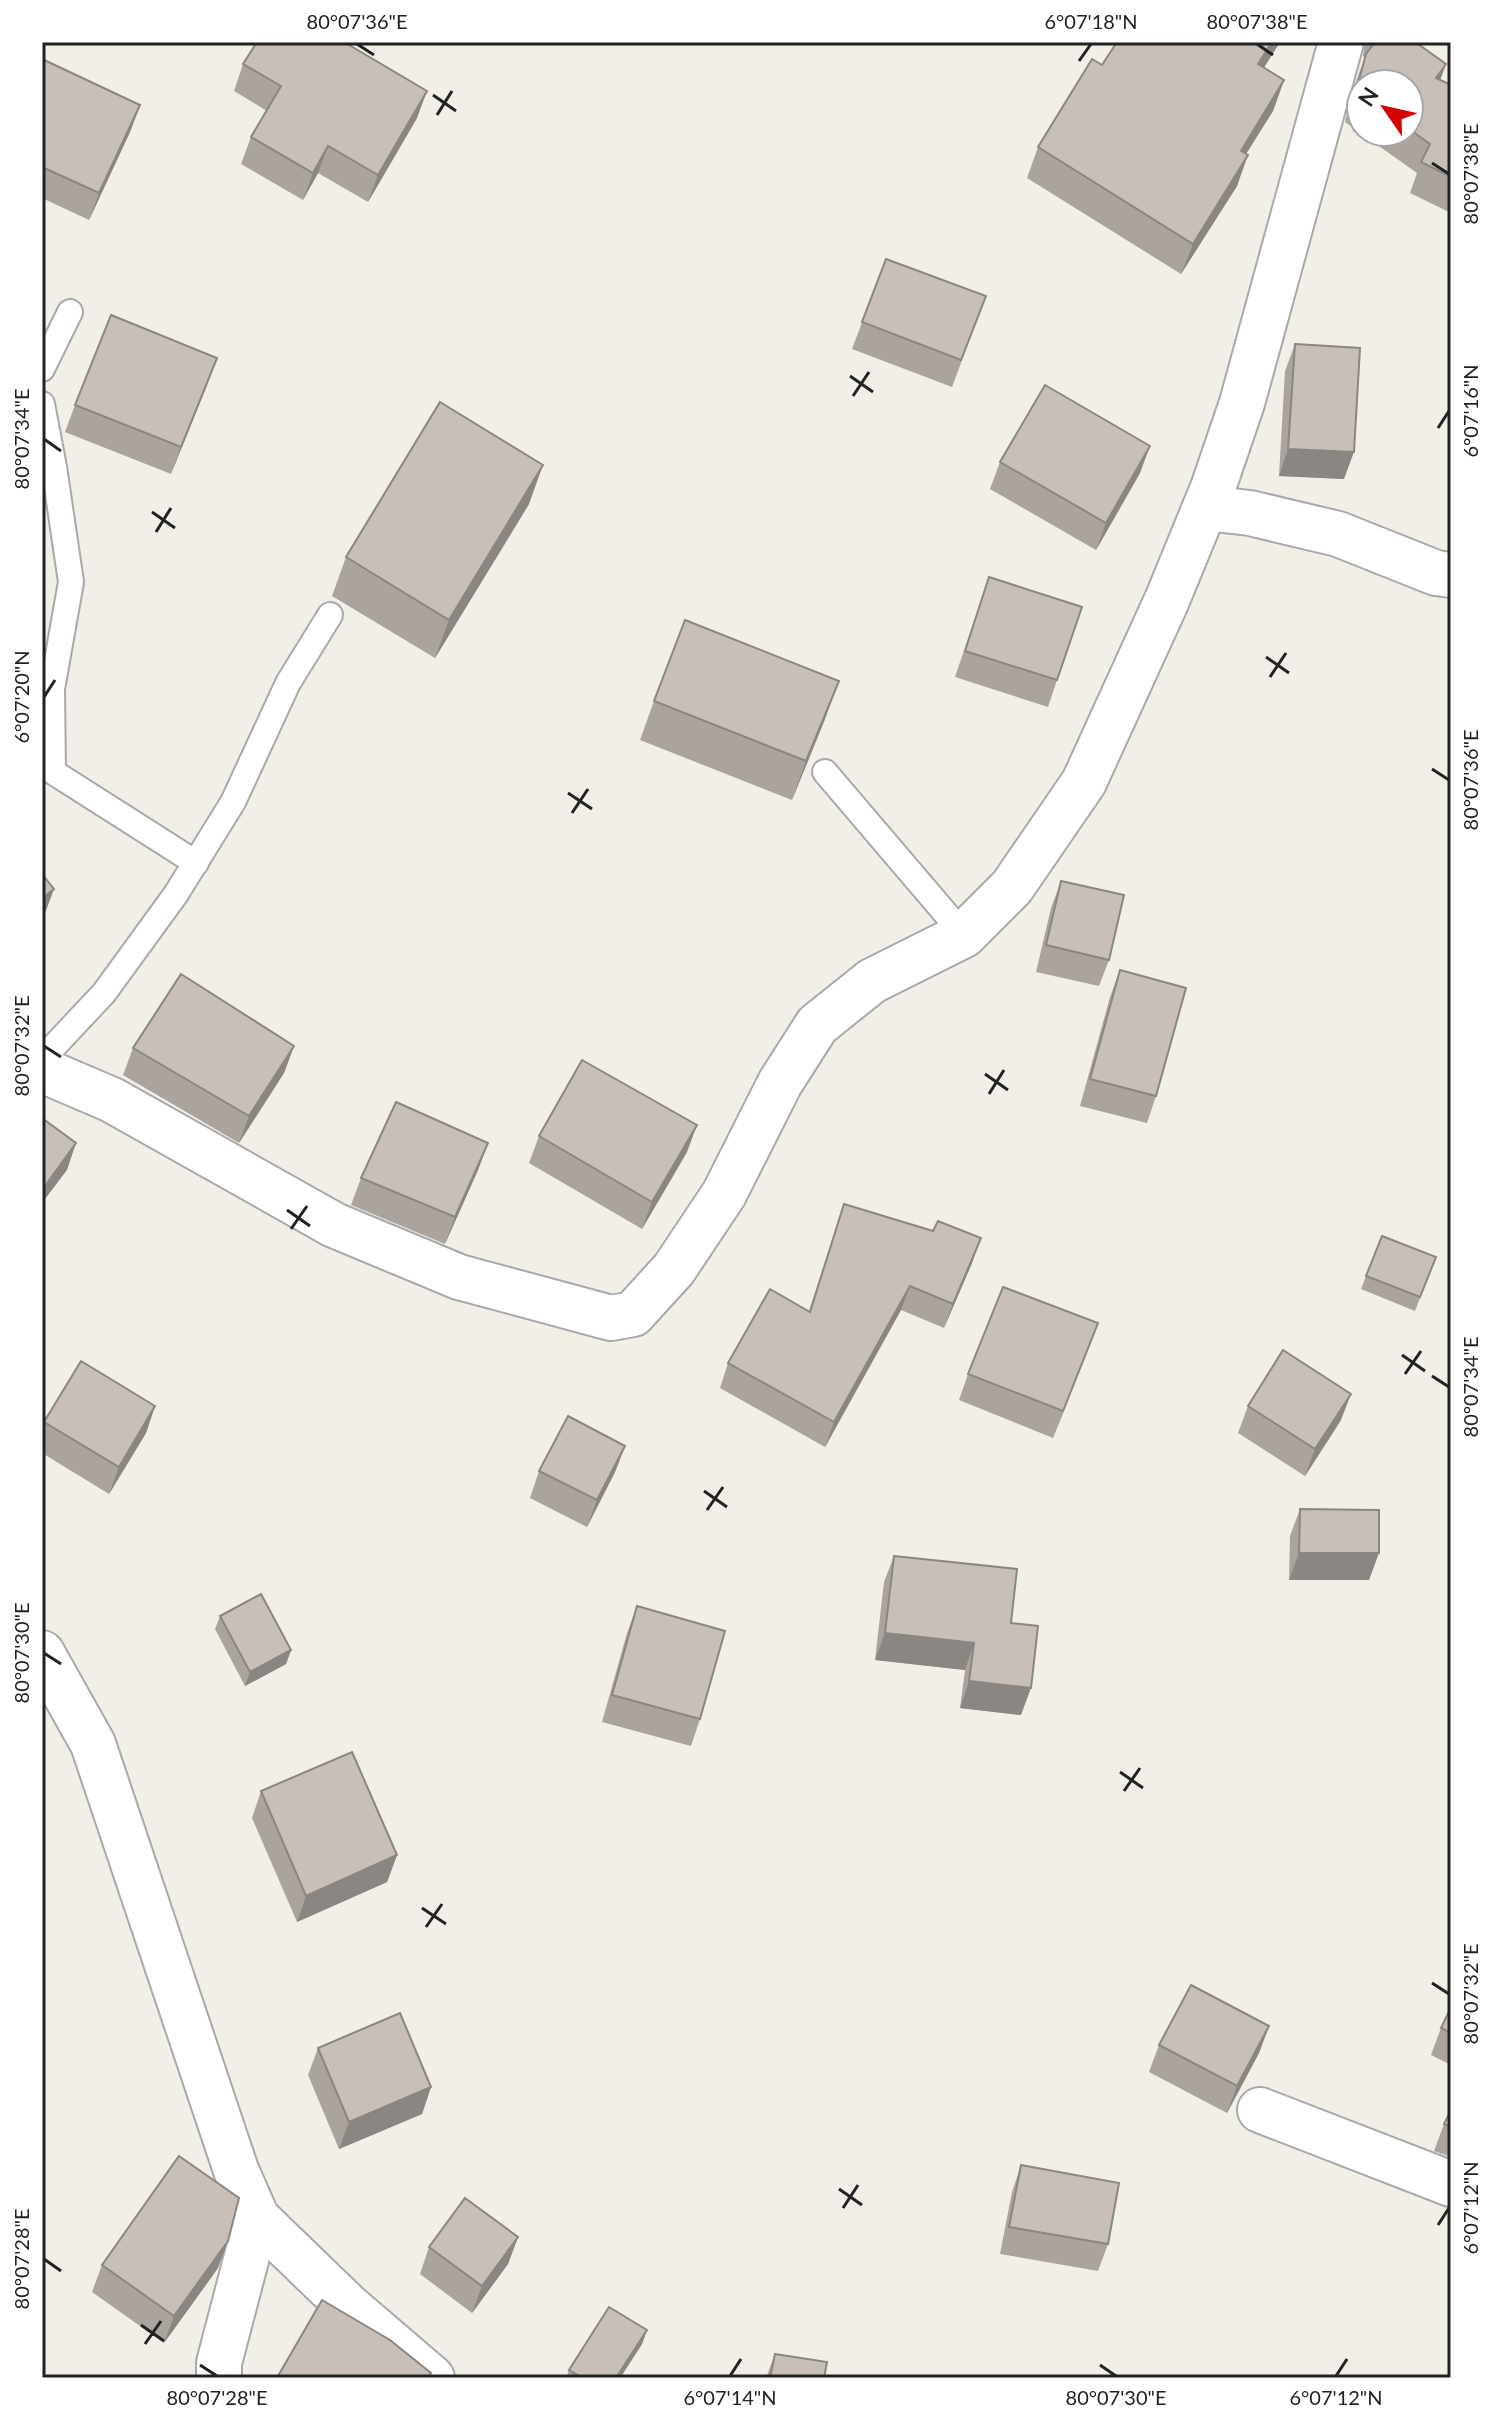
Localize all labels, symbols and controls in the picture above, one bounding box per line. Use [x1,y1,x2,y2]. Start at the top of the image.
text: 80°07'36"E [307,9,407,33]
text: 6°07'18"N [1044,9,1138,33]
text: 80°07'38"E [1207,9,1307,33]
north arrow [1345,68,1425,148]
text: N [1352,82,1384,111]
text: 80°07'38"E [1458,124,1482,224]
text: 6°07'16"N [1458,364,1482,458]
text: 80°07'34"E [9,389,33,489]
text: 6°07'20"N [9,650,33,744]
text: 80°07'36"E [1458,730,1482,830]
text: 80°07'32"E [9,996,33,1096]
text: 80°07'34"E [1458,1337,1482,1437]
text: 80°07'30"E [9,1603,33,1703]
text: 80°07'32"E [1458,1944,1482,2044]
text: 6°07'12"N [1458,2161,1482,2255]
text: 80°07'28"E [9,2209,33,2309]
text: 80°07'28"E [167,2385,267,2409]
text: 6°07'14"N [683,2385,777,2409]
text: 80°07'30"E [1066,2385,1166,2409]
text: 6°07'12"N [1289,2385,1383,2409]

